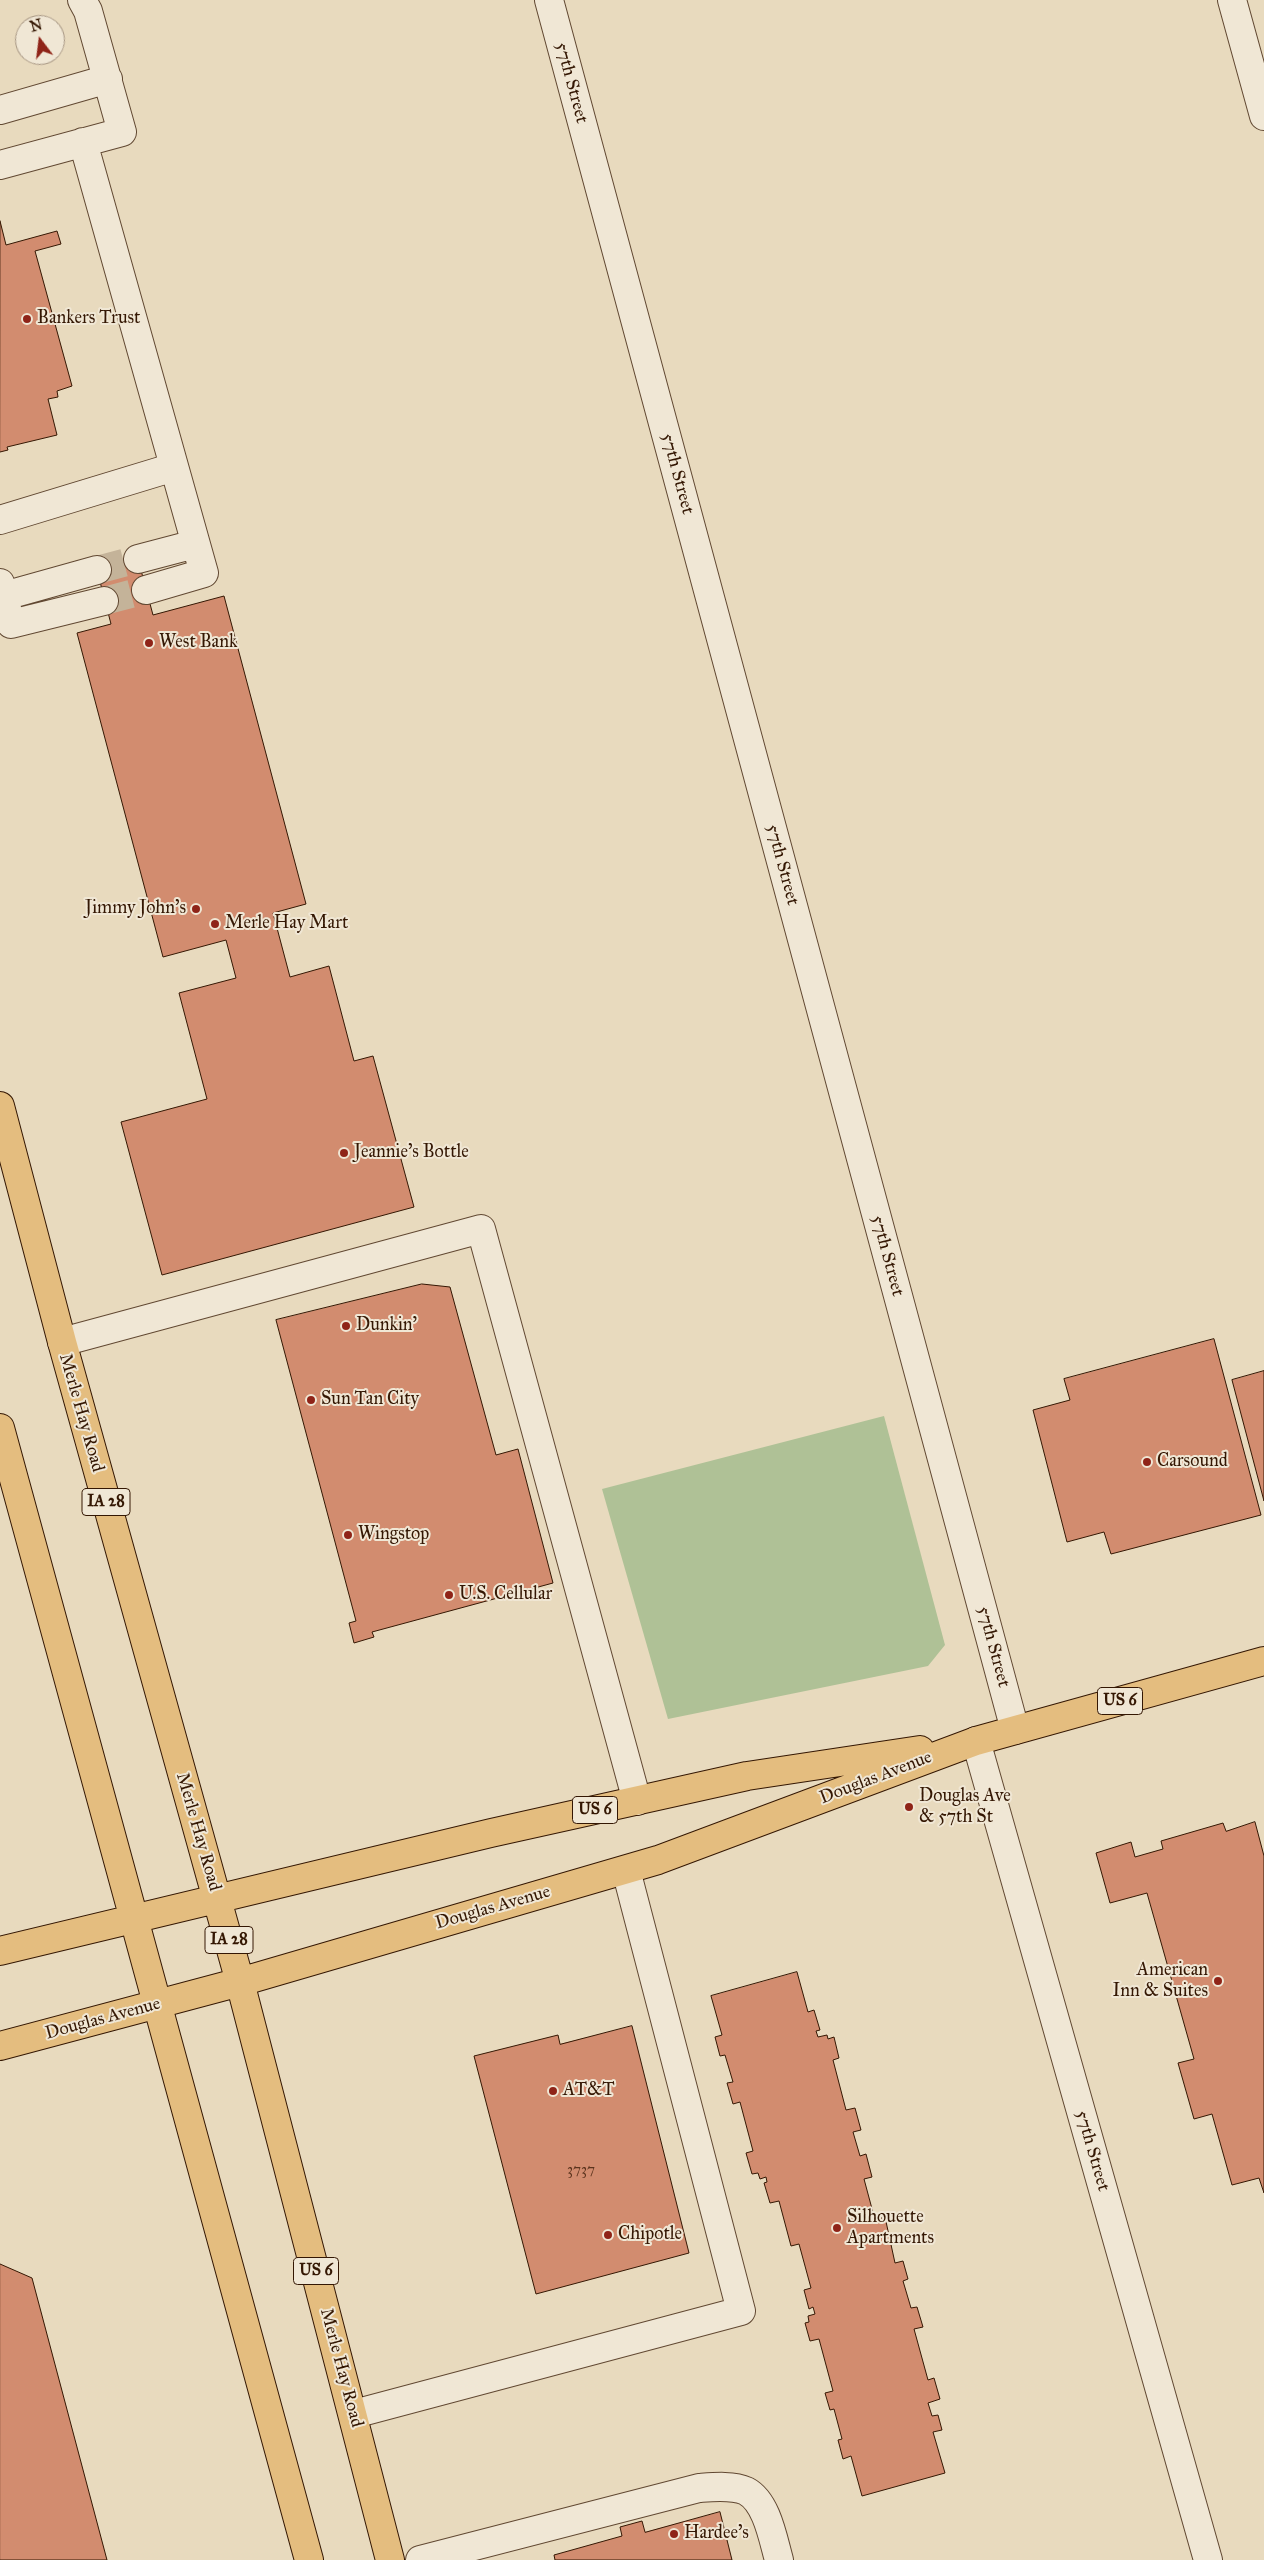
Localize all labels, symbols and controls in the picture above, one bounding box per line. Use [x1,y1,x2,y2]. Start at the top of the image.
north arrow [15,15,65,65]
text: N [28,16,44,36]
street label: 57th Street [550,40,592,126]
place label: Bankers Trust [37,308,140,330]
marker: Bankers Trust [21,313,33,325]
street label: 57th Street [656,431,698,517]
place label: West Bank [159,632,237,654]
marker: West Bank [143,637,155,649]
street label: 57th Street [761,822,803,908]
place label: Jimmy John's [85,898,186,920]
marker: Jimmy John's [190,903,202,915]
place label: Merle Hay Mart [225,913,348,935]
marker: Merle Hay Mart [209,918,221,930]
place label: Jeannie's Bottle [354,1142,469,1164]
marker: Jeannie's Bottle [338,1147,350,1159]
street label: 57th Street [866,1213,908,1299]
place label: Dunkin' [356,1315,417,1337]
marker: Dunkin' [340,1320,352,1332]
street label: Merle Hay Road [54,1351,108,1475]
place label: Sun Tan City [321,1389,419,1411]
marker: Sun Tan City [305,1394,317,1406]
place label: Carsound [1157,1451,1228,1473]
marker: Carsound [1141,1456,1153,1468]
road number: IA 28 [82,1488,130,1515]
place label: Wingstop [358,1524,429,1546]
marker: Wingstop [342,1529,354,1541]
place label: U.S. Cellular [459,1584,552,1606]
marker: U.S. Cellular [443,1589,455,1601]
street label: 57th Street [972,1604,1014,1690]
road number: US 6 [1098,1688,1142,1714]
street label: Douglas Avenue [817,1747,935,1809]
street label: Merle Hay Road [171,1770,225,1894]
place label: Douglas Ave & 57th St [919,1786,1011,1828]
road number: US 6 [572,1796,618,1824]
marker: Douglas Ave & 57th St [903,1801,915,1813]
street label: Douglas Avenue [433,1881,553,1935]
road number: IA 28 [205,1926,253,1954]
place label: American Inn & Suites [1113,1960,1208,2002]
marker: American Inn & Suites [1212,1975,1224,1987]
street label: Douglas Avenue [43,1993,163,2045]
place label: AT&T [563,2080,615,2102]
marker: AT&T [547,2085,559,2097]
street label: 57th Street [1070,2108,1114,2194]
house number: 3737 [567,2161,595,2179]
place label: Silhouette Apartments [847,2207,934,2250]
marker: Silhouette Apartments [831,2222,843,2234]
place label: Chipotle [618,2224,682,2246]
marker: Chipotle [602,2229,614,2241]
road number: US 6 [294,2258,338,2284]
street label: Merle Hay Road [315,2306,367,2430]
place label: Hardee's [684,2523,749,2545]
marker: Hardee's [668,2528,680,2540]

